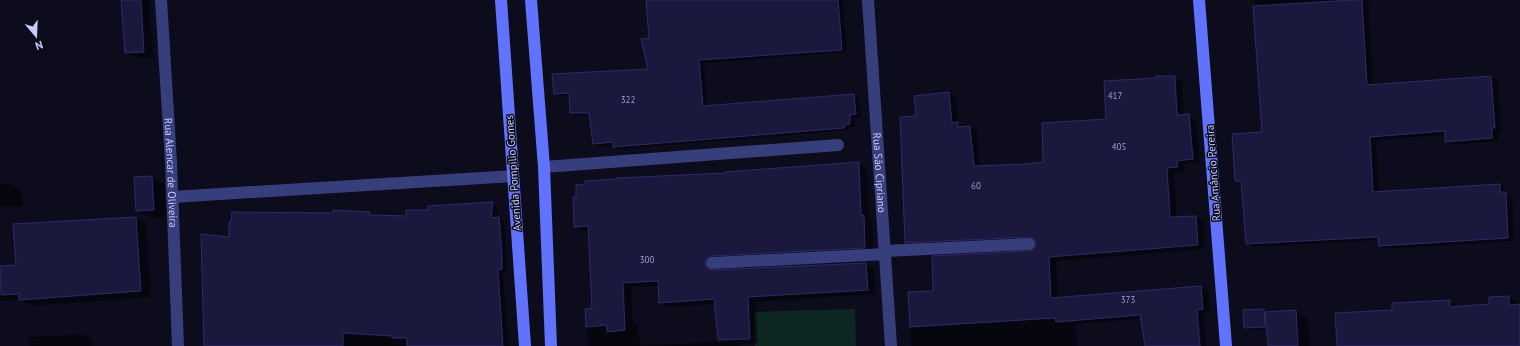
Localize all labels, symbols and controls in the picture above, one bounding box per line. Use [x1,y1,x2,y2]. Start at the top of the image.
north arrow [16,16,56,56]
text: N [34,38,45,53]
house number: 417 [1108,90,1122,101]
house number: 322 [621,94,635,105]
street label: Avenida Pompílio Gomes [502,114,524,232]
street label: Rua Alencar de Oliveira [161,117,180,228]
street label: Rua Amâncio Pereira [1203,124,1223,222]
street label: Rua São Cipriano [870,132,889,213]
house number: 405 [1112,141,1126,152]
house number: 60 [971,180,981,191]
house number: 300 [640,254,654,265]
house number: 373 [1121,294,1135,305]

